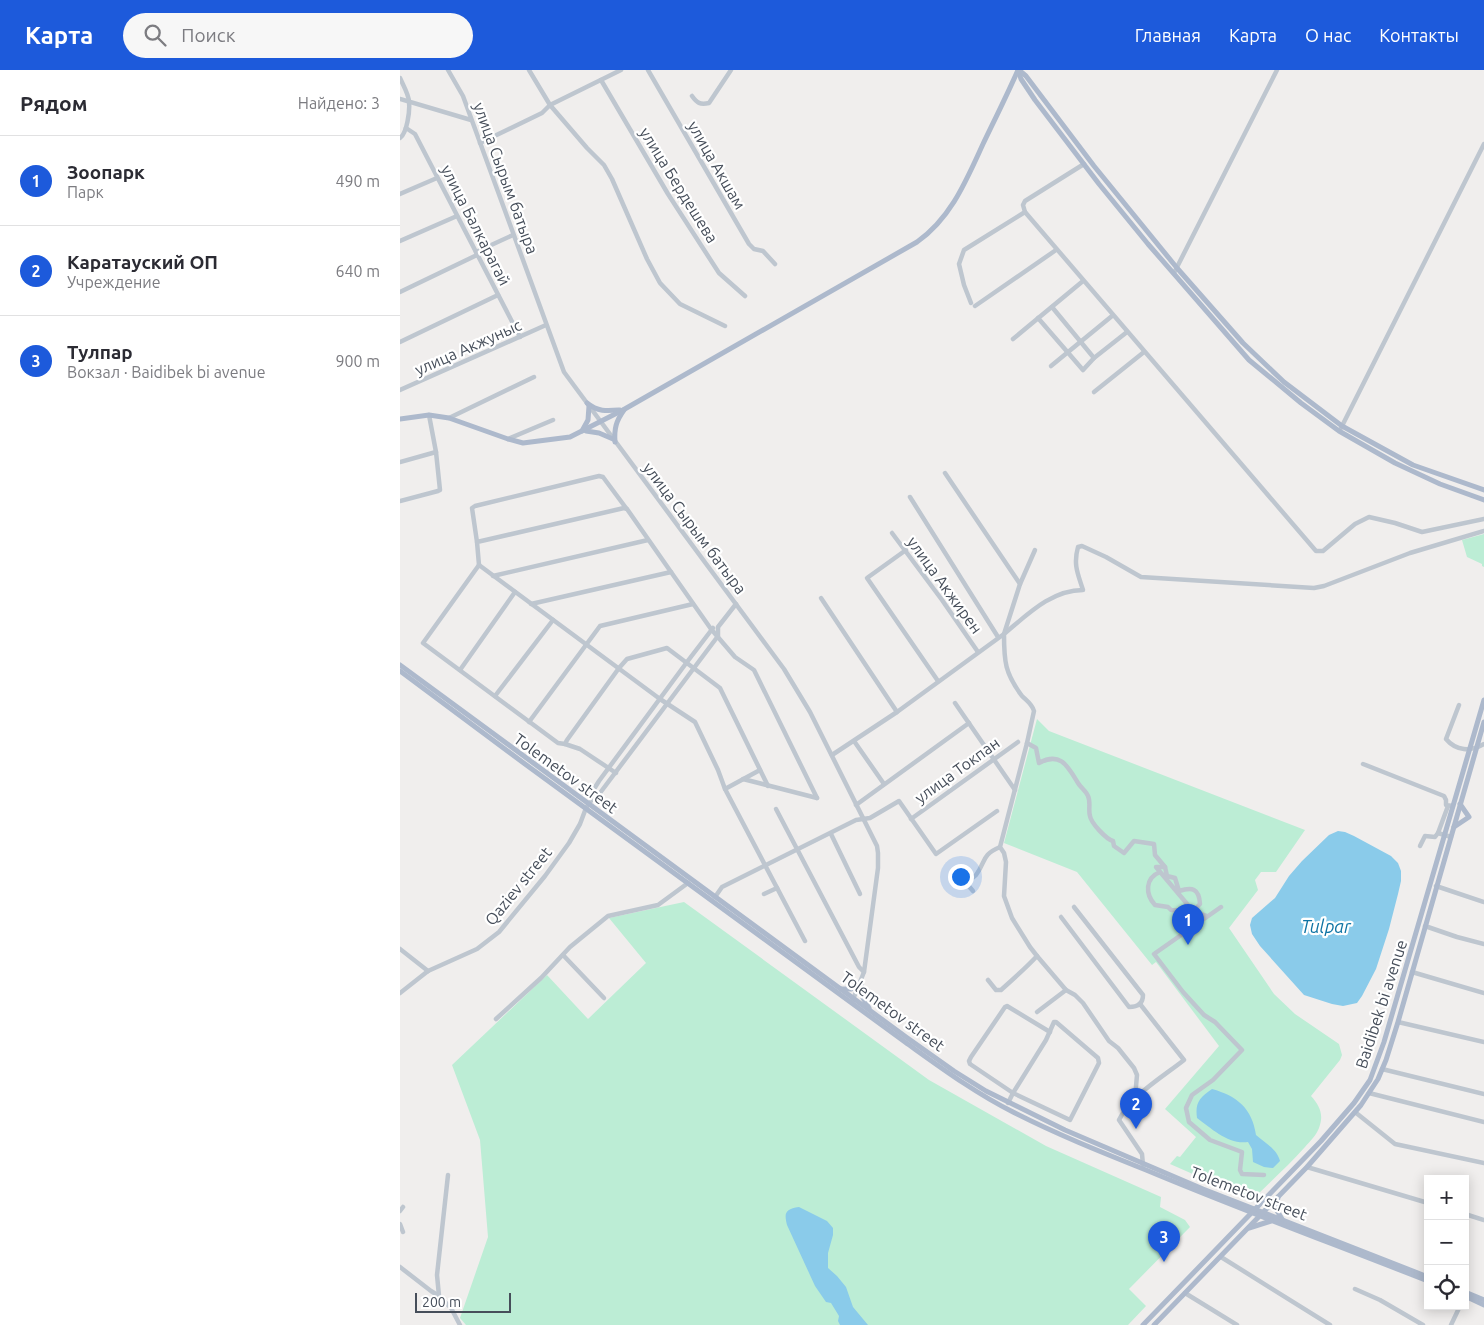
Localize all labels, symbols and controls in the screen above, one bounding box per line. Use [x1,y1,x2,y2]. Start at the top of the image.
search box [123,13,473,58]
icon: search [141,21,169,49]
text: Карта [25,22,93,49]
text: Поиск [181,24,235,46]
text: Главная [1135,25,1201,45]
text: Карта [1229,25,1277,45]
text: О нас [1305,25,1351,45]
text: Контакты [1379,25,1459,45]
text: Рядом [20,91,88,115]
text: Найдено: 3 [298,94,380,112]
street label: улица Сырым батыра [470,100,542,256]
street label: улица Акшам [684,118,750,212]
street label: улица Бердешева [636,124,722,246]
text: Зоопарк [67,161,145,183]
street label: улица Балкарагай [438,162,514,288]
text: 1 [31,172,41,190]
text: 490 m [335,172,380,190]
text: Парк [67,183,104,201]
text: Каратауский ОП [67,251,218,273]
text: 2 [31,262,41,280]
text: 640 m [335,262,380,280]
text: Учреждение [67,273,161,291]
street label: улица Акжуныс [412,315,525,379]
text: Тулпар [67,341,133,363]
text: 3 [31,352,41,370]
text: 900 m [335,352,380,370]
text: Вокзал · Baidibek bi avenue [67,363,266,381]
street label: улица Сырым батыра [640,459,750,597]
street label: улица Акжирен [904,533,986,637]
street label: Tolemetov street [511,729,622,817]
street label: улица Токпан [911,733,1003,807]
street label: Qaziev street [481,843,555,929]
your location [948,864,974,890]
pin: 1 [1172,904,1204,945]
water label: Tulpar [1301,916,1352,936]
street label: Baidibek bi avenue [1352,937,1410,1071]
street label: Tolemetov street [838,967,949,1055]
pin: 2 [1120,1088,1152,1129]
street label: Tolemetov street [1188,1162,1311,1224]
map controls [1424,1175,1469,1310]
button: + [1424,1175,1469,1220]
button: − [1424,1220,1469,1265]
pin: 3 [1148,1221,1180,1262]
button: locate [1424,1265,1469,1310]
scale bar [415,1290,511,1313]
text: 200 m [422,1294,461,1310]

